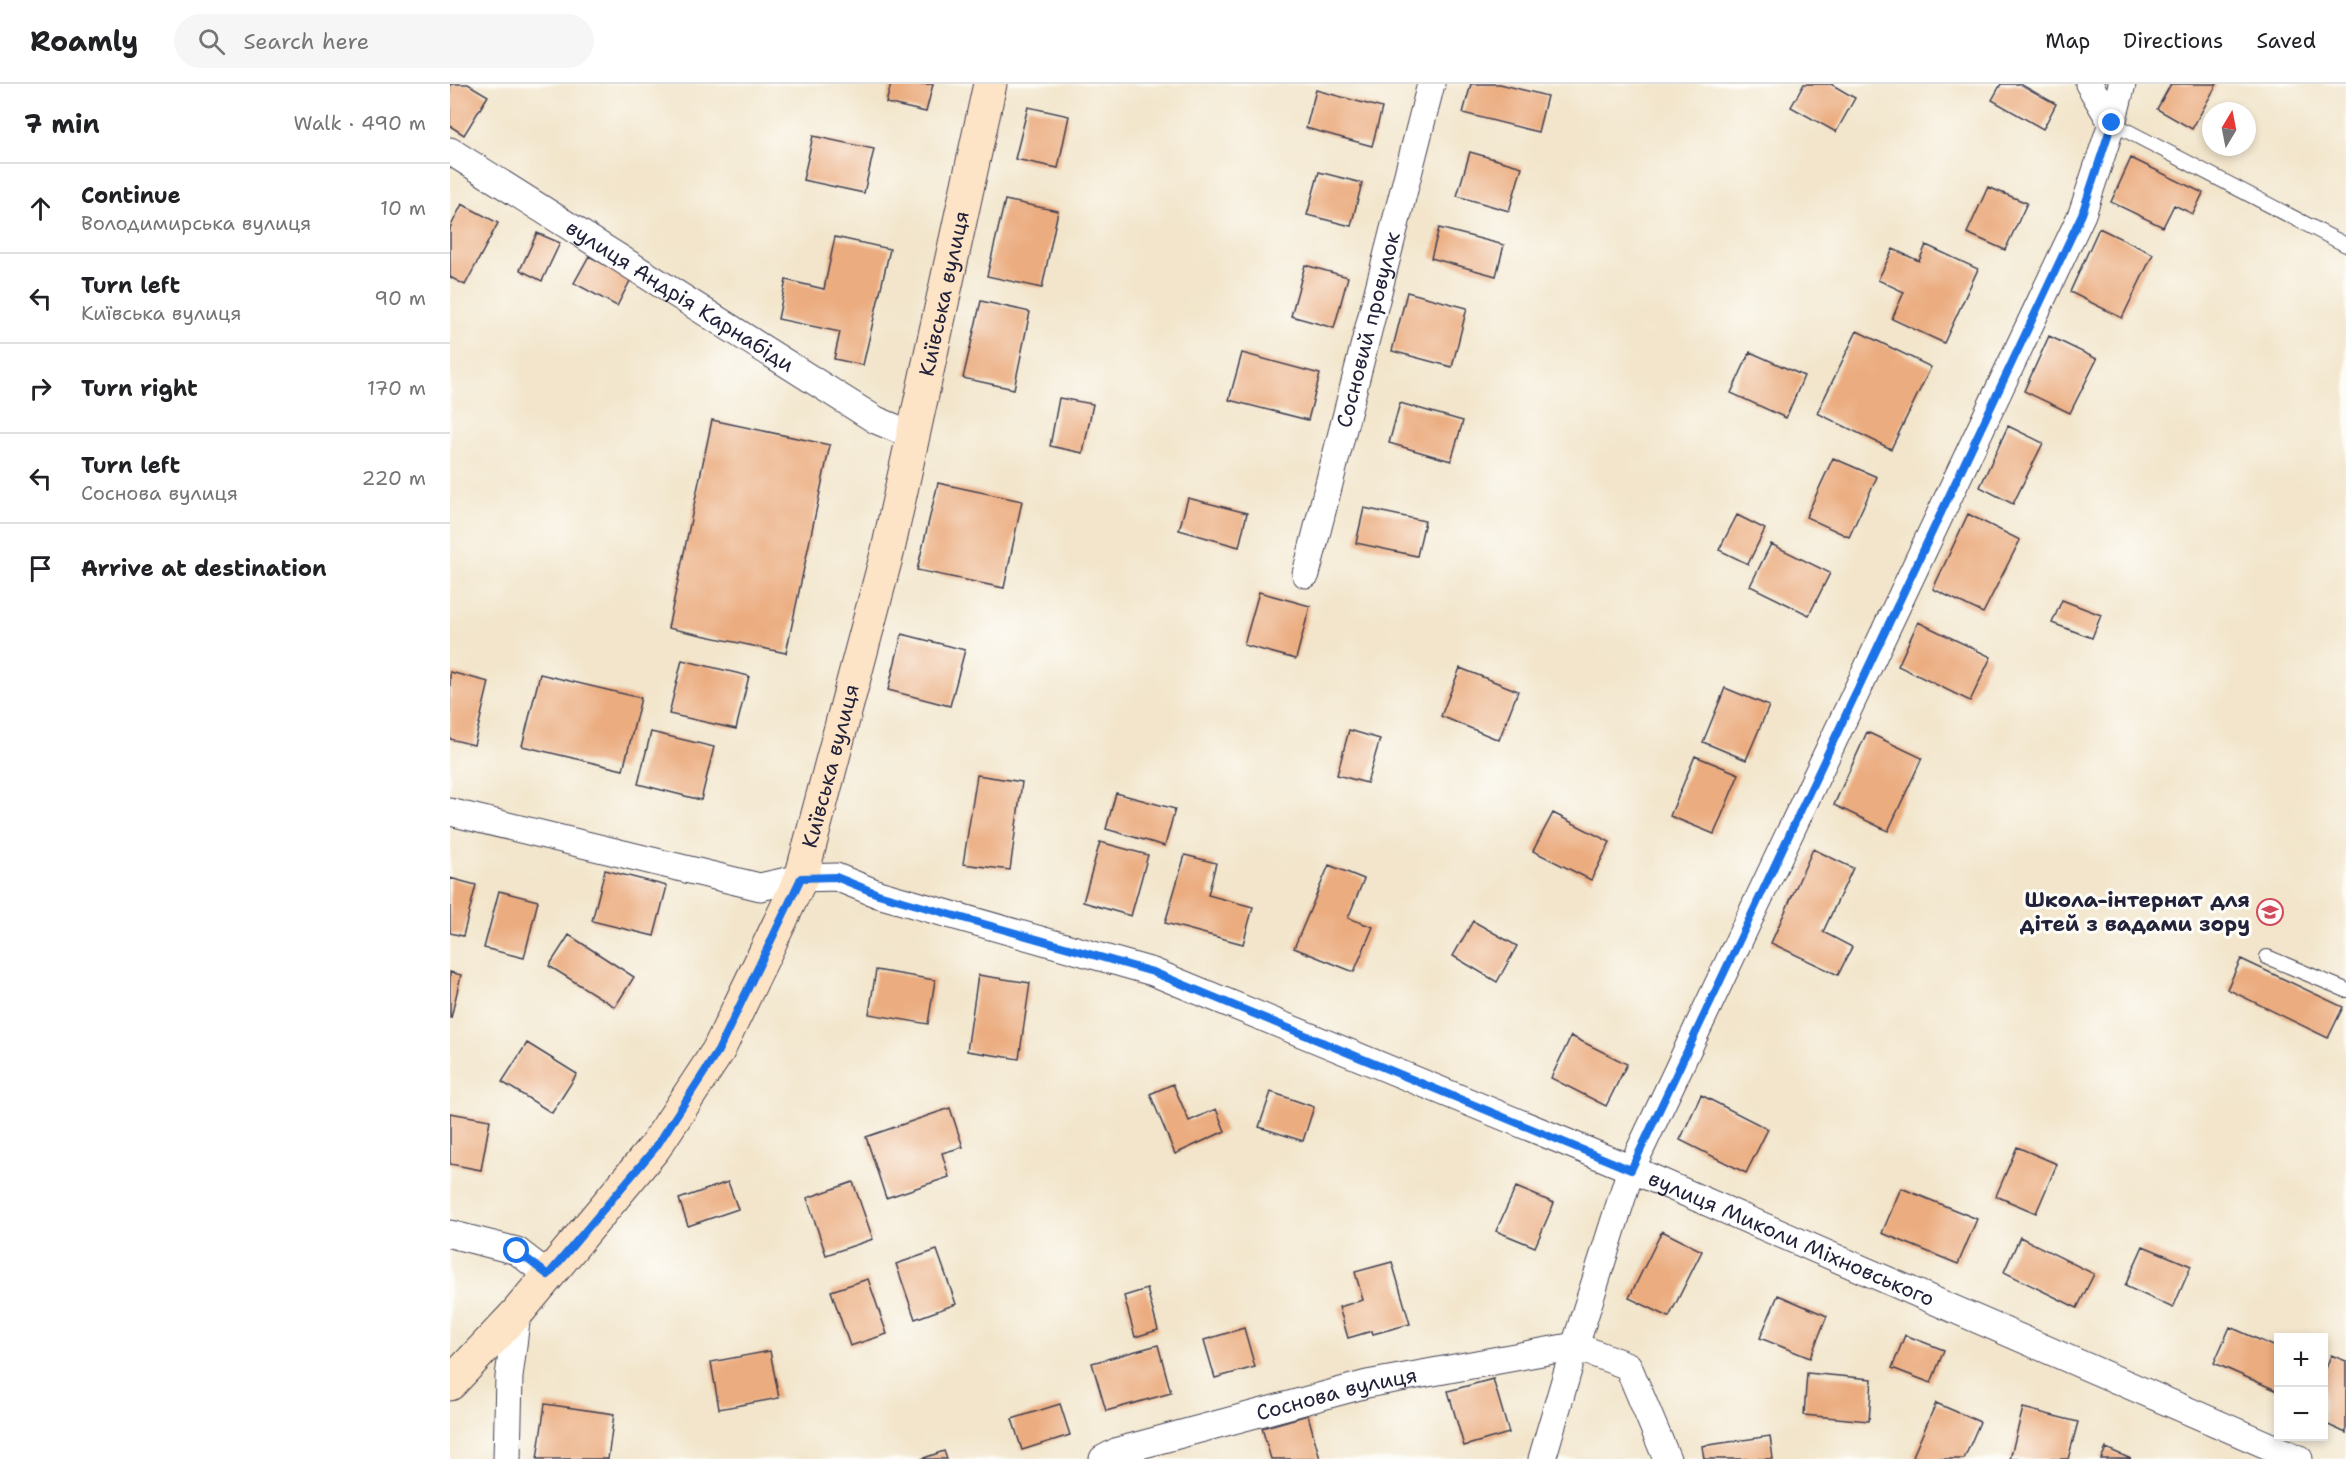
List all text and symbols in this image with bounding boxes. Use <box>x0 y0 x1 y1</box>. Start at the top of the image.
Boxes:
search box <box>174 14 594 68</box>
text: Roamly <box>30 22 138 60</box>
icon: search <box>195 25 228 58</box>
text: Search here <box>243 27 369 56</box>
text: Map <box>2045 27 2090 55</box>
text: Directions <box>2123 27 2223 55</box>
text: Saved <box>2256 27 2316 55</box>
north arrow <box>2202 102 2256 156</box>
text: 7 min <box>24 106 100 141</box>
route end <box>2098 109 2124 135</box>
text: Walk · 490 m <box>294 110 426 136</box>
text: Continue <box>81 181 181 210</box>
icon: ahead <box>24 192 57 225</box>
text: 10 m <box>380 195 426 221</box>
street label: Київська вулиця <box>912 208 976 379</box>
text: Володимирська вулиця <box>81 210 311 236</box>
street label: вулиця Андрія Карнабіди <box>560 214 800 379</box>
street label: Сосновий провулок <box>1330 229 1407 431</box>
text: Turn left <box>81 271 180 300</box>
icon: left <box>24 282 57 315</box>
text: 90 m <box>374 285 426 311</box>
text: Київська вулиця <box>81 300 241 326</box>
icon: right <box>24 372 57 405</box>
text: Turn right <box>81 374 198 403</box>
text: 170 m <box>367 375 426 401</box>
text: Turn left <box>81 451 180 480</box>
icon: left <box>24 462 57 495</box>
text: 220 m <box>362 465 426 491</box>
text: Соснова вулиця <box>81 480 238 506</box>
icon: arrive <box>24 552 57 585</box>
text: Arrive at destination <box>81 554 327 583</box>
street label: Київська вулиця <box>796 681 866 851</box>
place label: Школа-інтернат для дітей з вадами зору <box>2020 886 2250 938</box>
school or university icon: Школа-інтернат для дітей з вадами зору <box>2255 897 2285 927</box>
street label: вулиця Миколи Міхновського <box>1644 1164 1939 1313</box>
route start <box>503 1237 529 1263</box>
map controls <box>2274 1333 2328 1441</box>
button: + <box>2274 1333 2328 1387</box>
street label: Соснова вулиця <box>1253 1361 1419 1427</box>
button: − <box>2274 1387 2328 1441</box>

